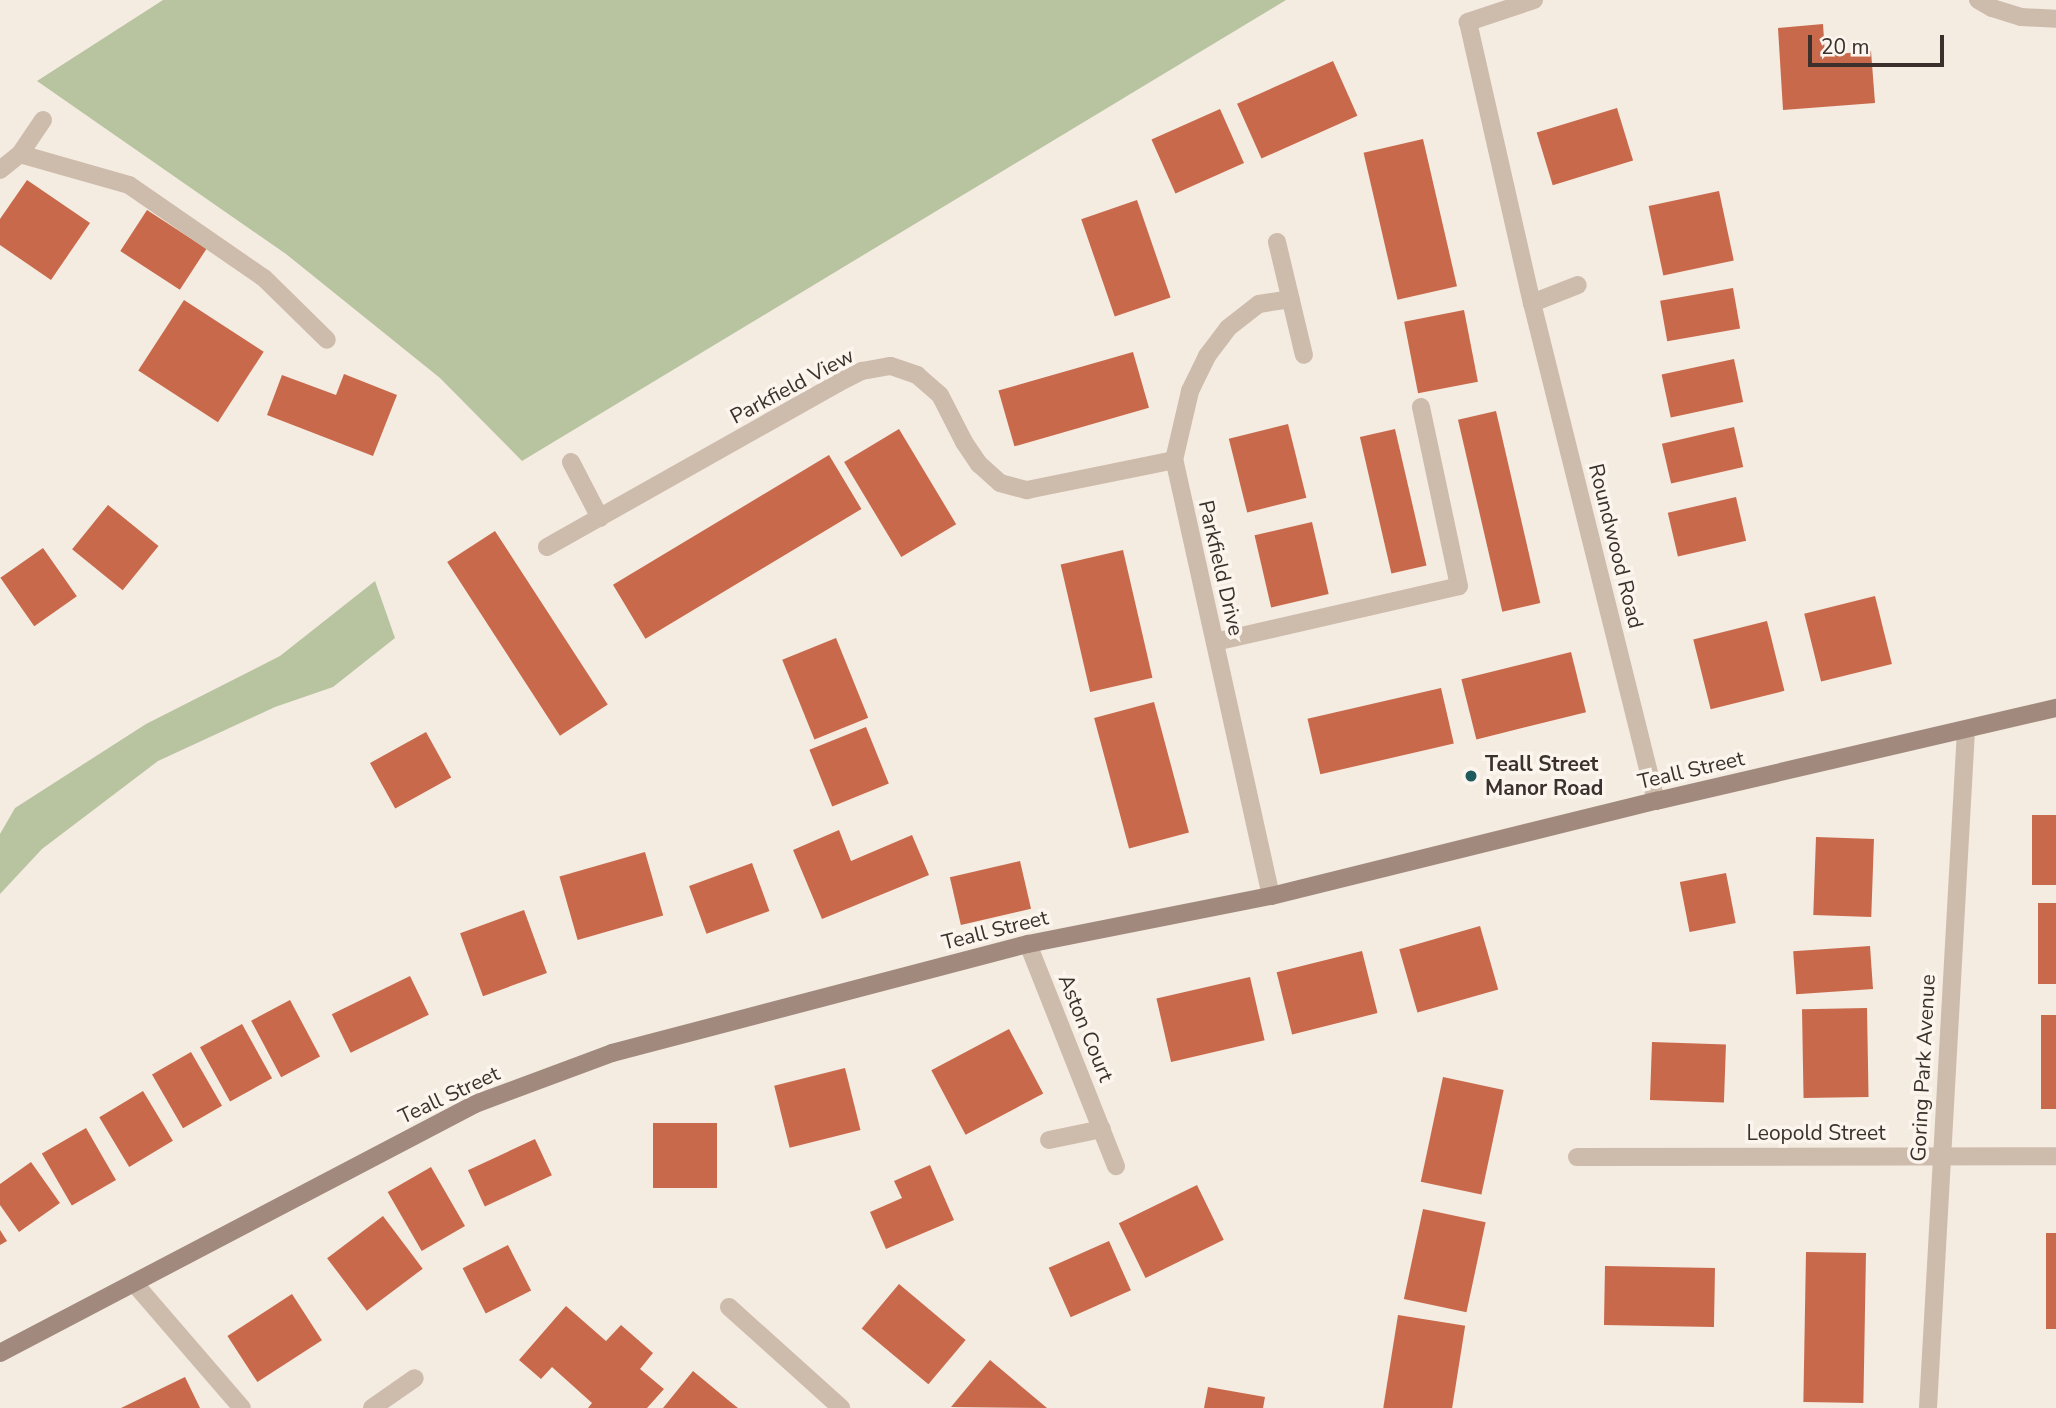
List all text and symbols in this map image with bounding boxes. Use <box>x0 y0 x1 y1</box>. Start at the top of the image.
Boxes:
scale bar <box>1811 21 1948 65</box>
text: 20 m <box>1821 33 1870 61</box>
street label: Parkfield View <box>726 343 858 429</box>
street label: Roundwood Road <box>1583 461 1649 631</box>
street label: Parkfield Drive <box>1193 498 1249 638</box>
street label: Teall Street <box>1635 746 1747 794</box>
place label: Teall Street Manor Road <box>1485 751 1603 801</box>
marker: Teall Street Manor Road <box>1463 768 1479 784</box>
street label: Teall Street <box>939 905 1051 955</box>
street label: Aston Court <box>1053 971 1119 1085</box>
street label: Goring Park Avenue <box>1906 974 1940 1162</box>
street label: Teall Street <box>395 1061 503 1129</box>
street label: Leopold Street <box>1746 1120 1886 1146</box>

